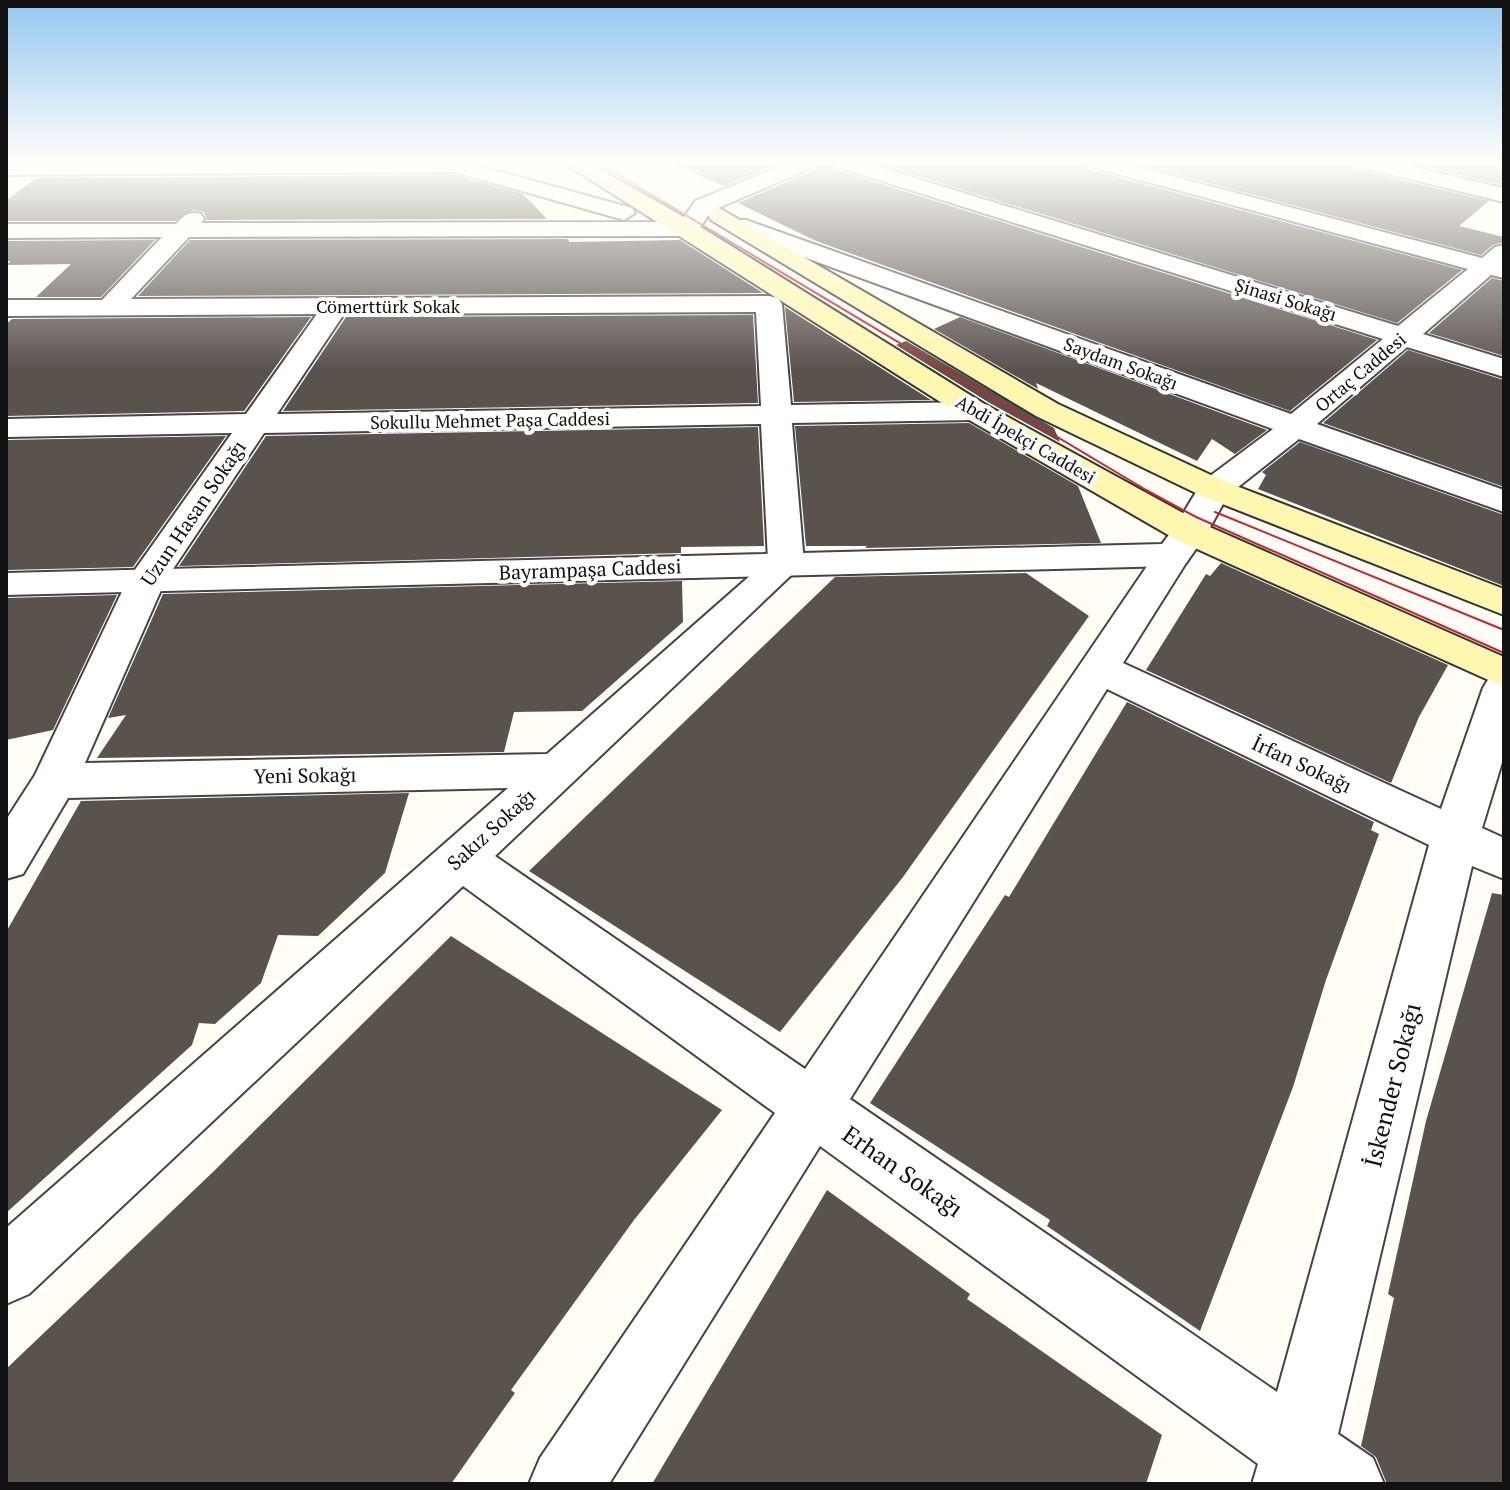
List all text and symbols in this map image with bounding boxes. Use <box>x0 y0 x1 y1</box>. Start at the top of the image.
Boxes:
street label: Şinasi Sokağı <box>1232 272 1340 326</box>
street label: Cömerttürk Sokak <box>316 294 461 318</box>
street label: Ortaç Caddesi <box>1310 327 1410 417</box>
street label: Saydam Sokağı <box>1061 331 1181 395</box>
street label: Abdi İpekçi Caddesi <box>952 389 1100 489</box>
street label: Sokullu Mehmet Paşa Caddesi <box>370 406 610 434</box>
street label: Uzun Hasan Sokağı <box>134 435 252 591</box>
street label: Bayrampaşa Caddesi <box>498 552 682 586</box>
street label: İrfan Sokağı <box>1248 729 1356 799</box>
street label: Yeni Sokağı <box>253 761 357 789</box>
street label: Sakız Sokağı <box>441 782 541 876</box>
street label: İskender Sokağı <box>1356 1000 1428 1170</box>
street label: Erhan Sokağı <box>836 1118 970 1224</box>

